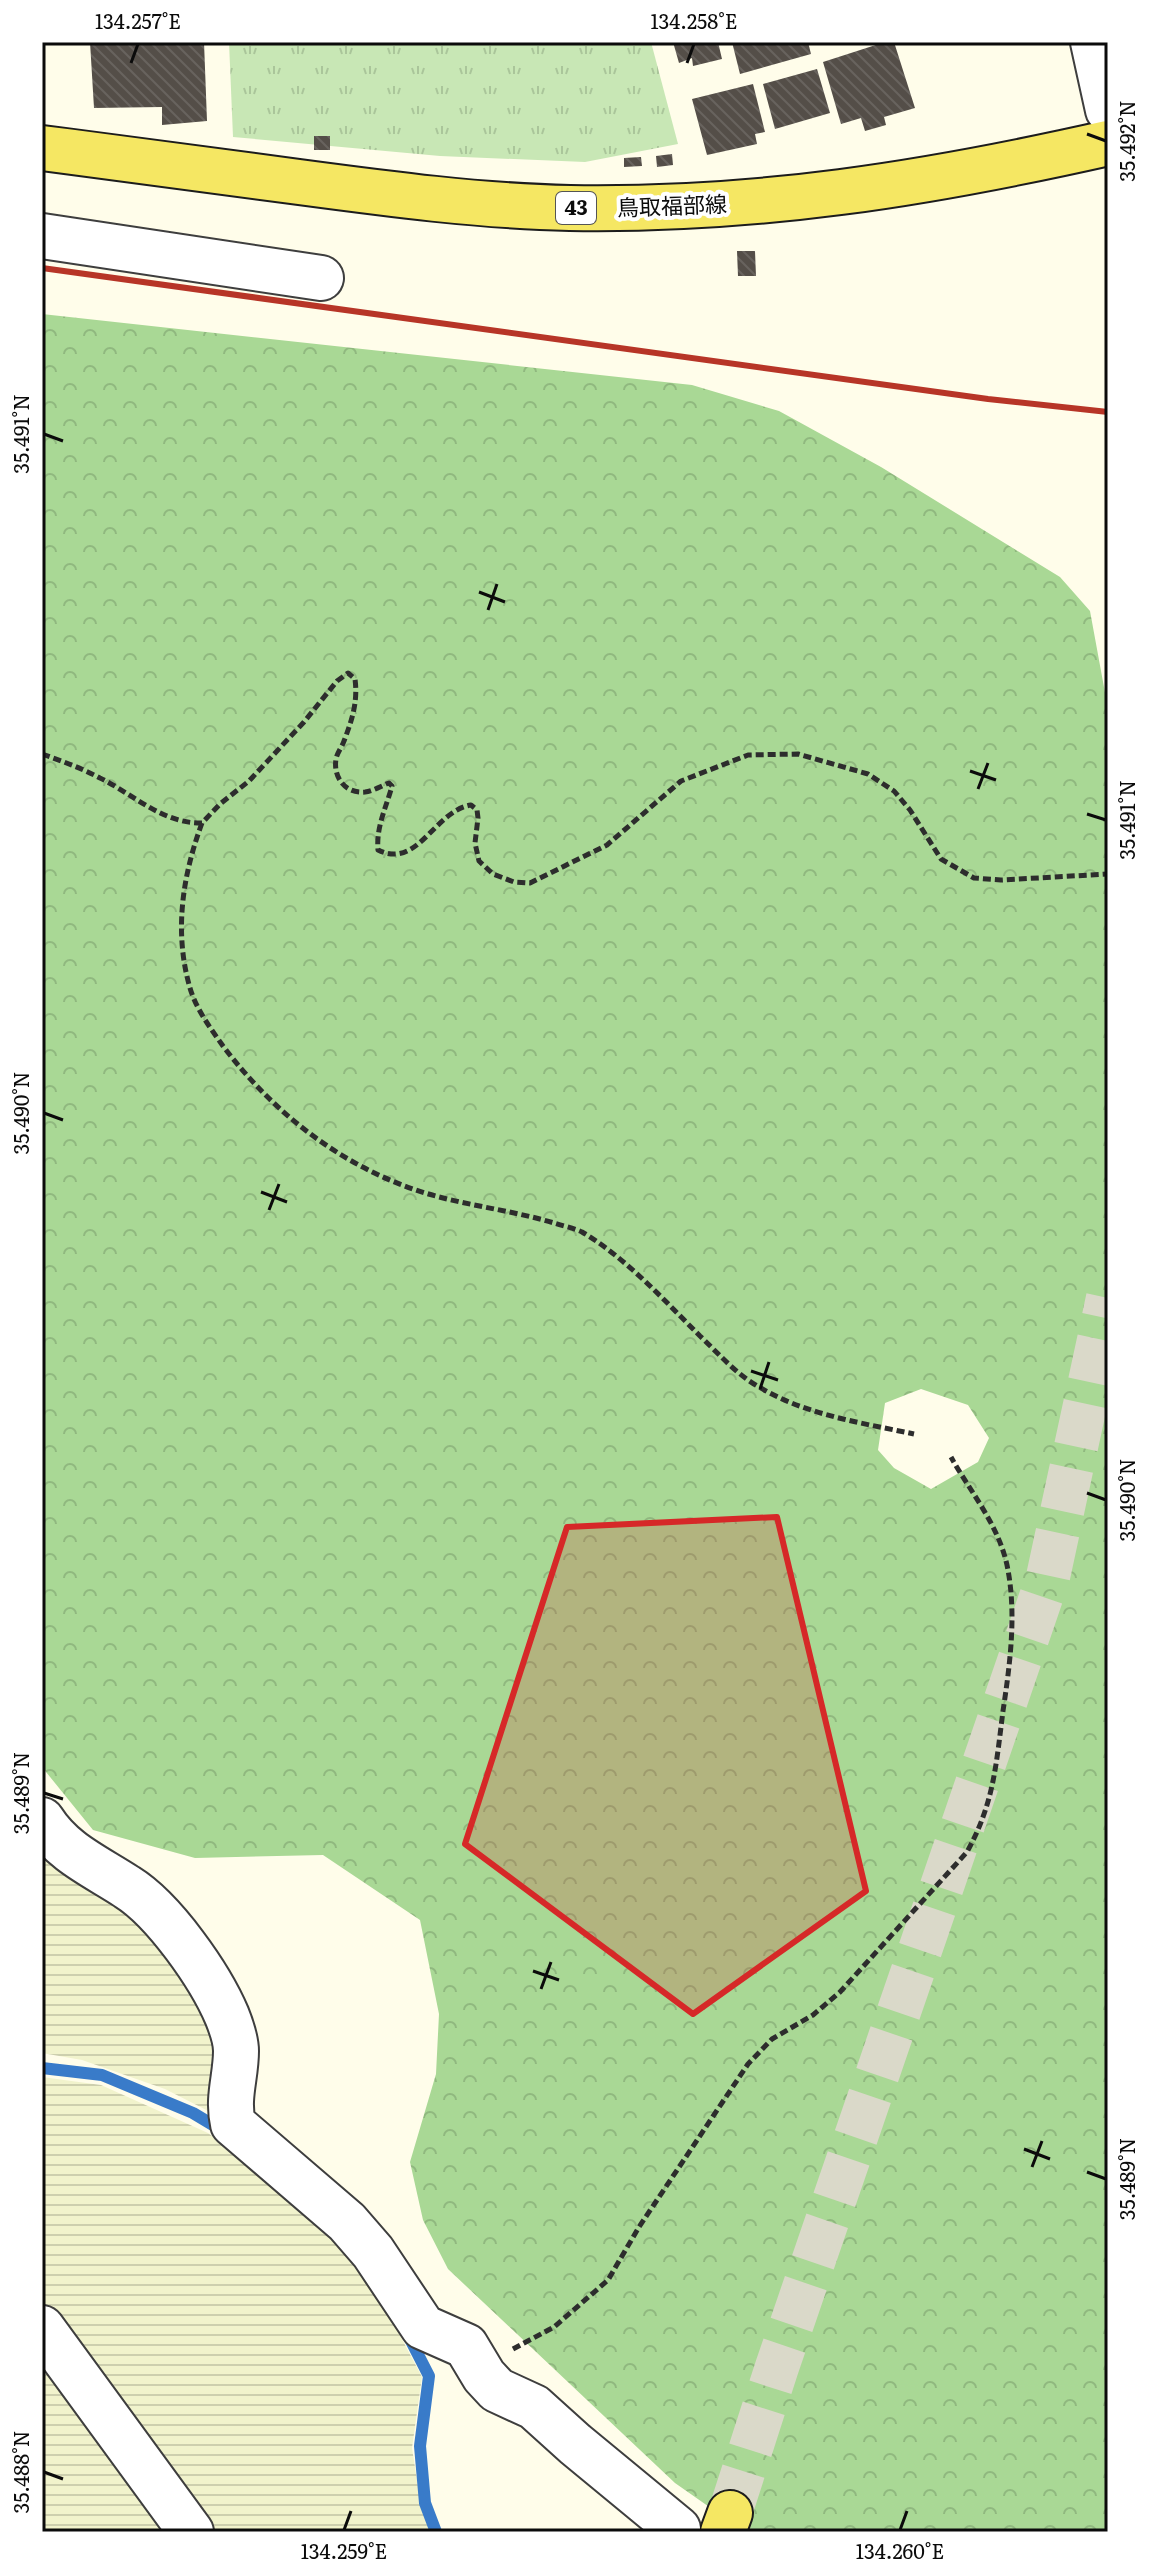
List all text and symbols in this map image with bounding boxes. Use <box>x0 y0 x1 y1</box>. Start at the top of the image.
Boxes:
text: 134.257°E <box>95 5 181 35</box>
text: 134.258°E <box>650 5 738 35</box>
text: 35.492°N <box>1111 100 1141 182</box>
street label: 鳥取福部線 <box>616 186 727 223</box>
road number: 43 <box>556 192 596 224</box>
text: 35.491°N <box>5 394 35 474</box>
text: 35.491°N <box>1111 780 1141 860</box>
text: 35.490°N <box>5 1071 35 1155</box>
text: 35.490°N <box>1111 1458 1141 1542</box>
text: 35.489°N <box>5 1752 35 1834</box>
text: 35.489°N <box>1111 2138 1141 2220</box>
text: 35.488°N <box>5 2430 35 2514</box>
text: 134.259°E <box>301 2535 387 2565</box>
text: 134.260°E <box>856 2535 944 2565</box>

